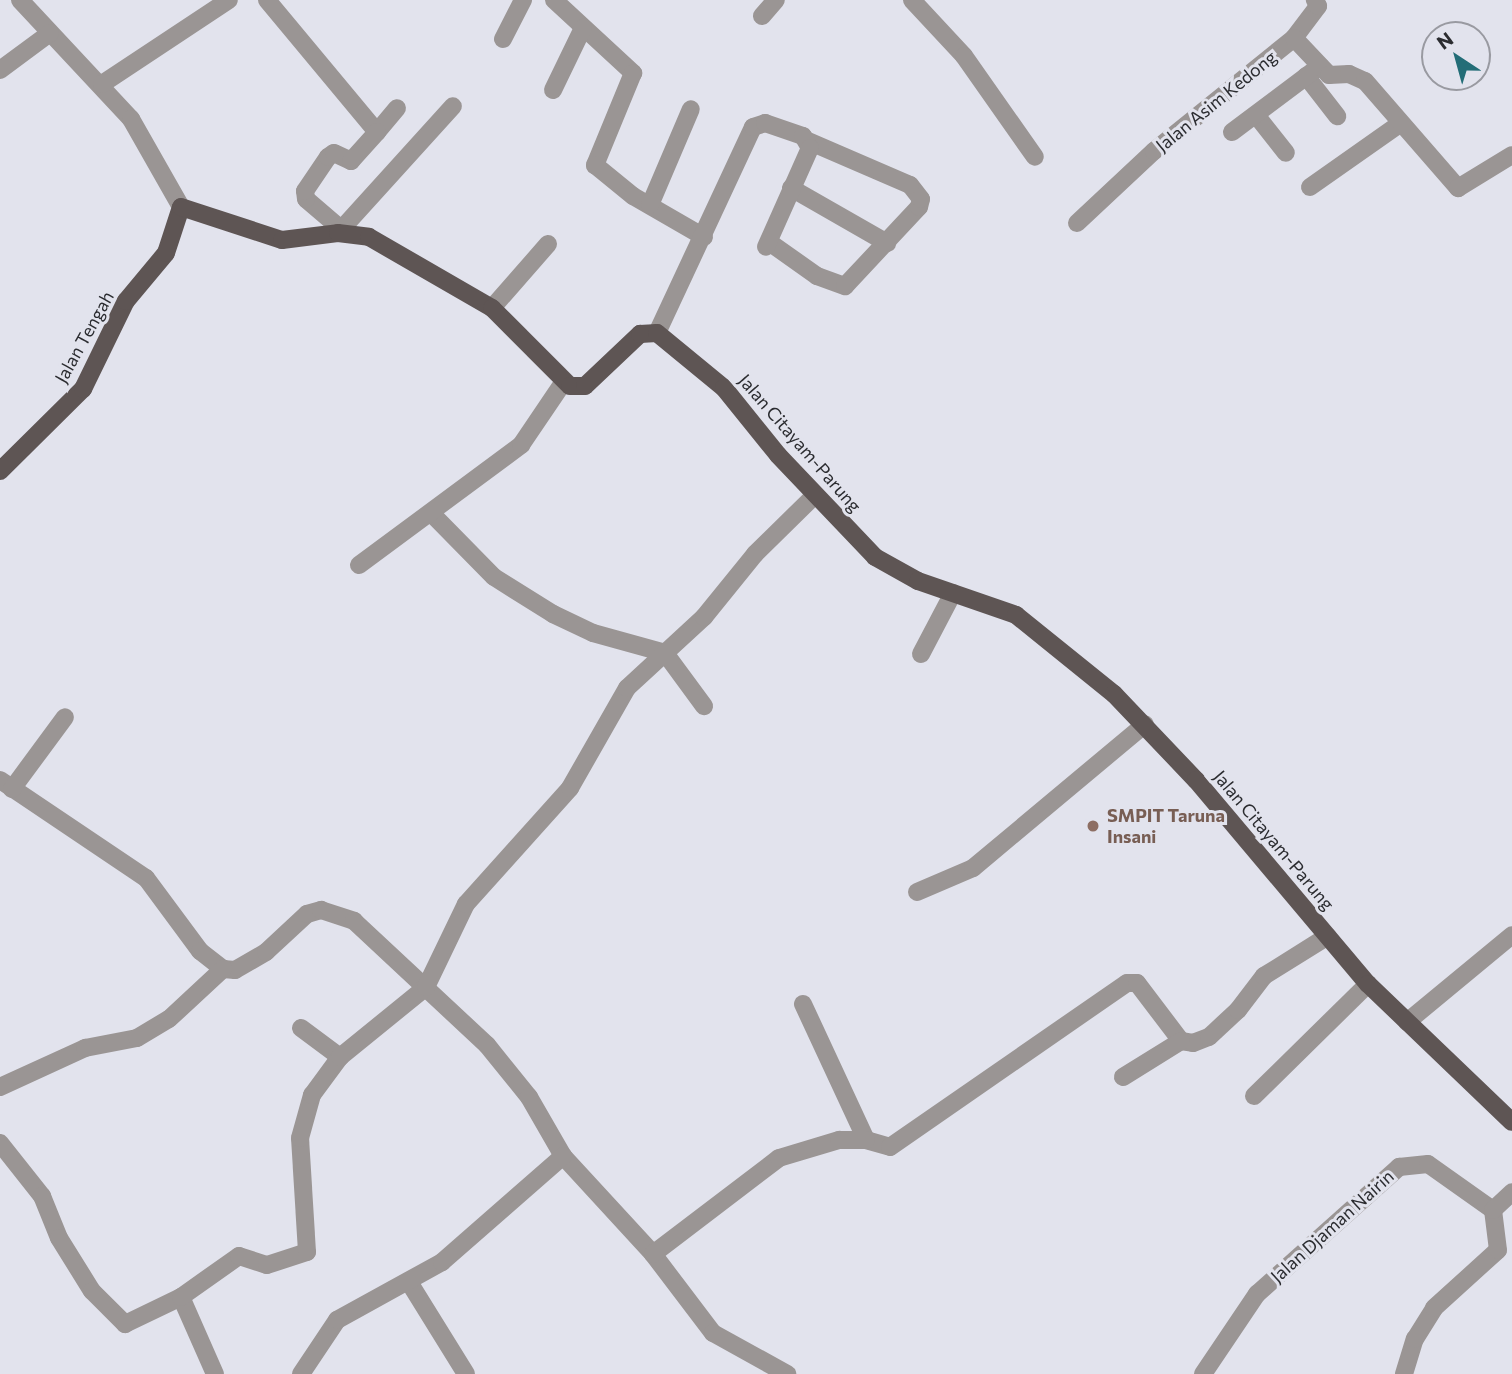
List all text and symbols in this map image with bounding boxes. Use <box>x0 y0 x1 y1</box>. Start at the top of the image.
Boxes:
north arrow <box>1421 21 1491 91</box>
text: N <box>1432 27 1457 54</box>
street label: Jalan Asim Kedong <box>1151 46 1281 156</box>
street label: Jalan Tengah <box>50 287 118 387</box>
street label: Jalan Citayam-Parung <box>734 370 866 516</box>
street label: Jalan Citayam-Parung <box>1209 766 1339 914</box>
place label: SMPIT Taruna Insani <box>1107 805 1225 848</box>
marker: SMPIT Taruna Insani <box>1085 818 1101 834</box>
street label: Jalan Djaman Nairin <box>1266 1165 1398 1287</box>

